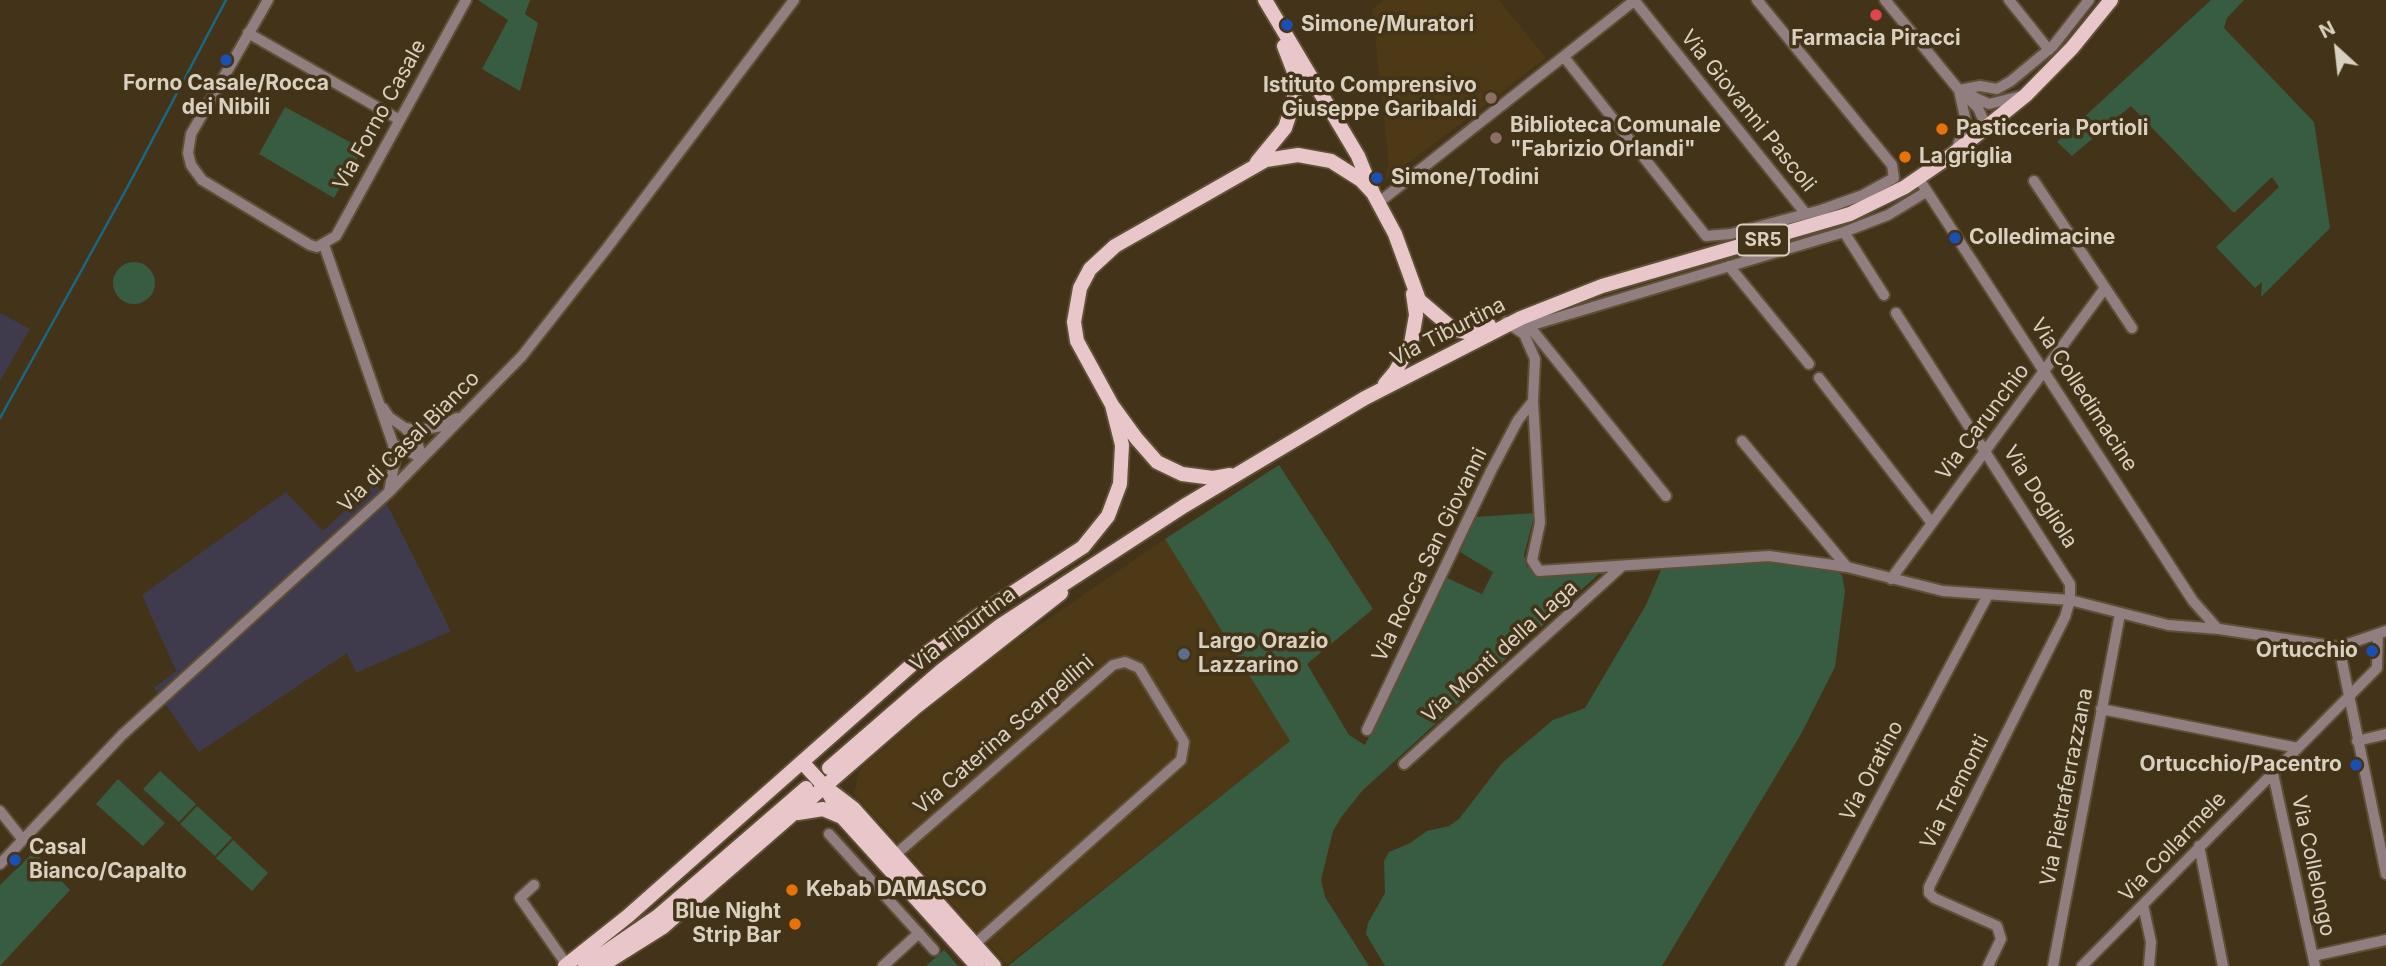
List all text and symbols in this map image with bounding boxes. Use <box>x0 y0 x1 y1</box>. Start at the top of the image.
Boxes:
marker: Farmacia Piracci <box>1868 7 1884 23</box>
place label: Simone/Muratori <box>1301 12 1474 38</box>
north arrow <box>2302 14 2372 84</box>
text: N <box>2316 16 2339 43</box>
marker: Simone/Muratori <box>1279 17 1295 33</box>
street label: Via Giovanni Pascoli <box>1675 25 1821 197</box>
place label: Farmacia Piracci <box>1791 26 1961 52</box>
street label: Via Forno Casale <box>328 35 432 195</box>
marker: Forno Casale/Rocca dei Nibili <box>218 52 234 68</box>
place label: Forno Casale/Rocca dei Nibili <box>123 71 329 121</box>
place label: Istituto Comprensivo Giuseppe Garibaldi <box>1263 73 1477 123</box>
marker: Istituto Comprensivo Giuseppe Garibaldi <box>1483 90 1499 106</box>
place label: Biblioteca Comunale "Fabrizio Orlandi" <box>1510 113 1721 163</box>
place label: Pasticceria Portioli <box>1956 116 2148 142</box>
marker: Pasticceria Portioli <box>1934 121 1950 137</box>
marker: Biblioteca Comunale "Fabrizio Orlandi" <box>1488 130 1504 146</box>
place label: La griglia <box>1919 144 2013 170</box>
marker: La griglia <box>1897 149 1913 165</box>
place label: Simone/Todini <box>1391 165 1539 191</box>
marker: Simone/Todini <box>1369 170 1385 186</box>
road number: SR5 <box>1737 224 1789 256</box>
place label: Colledimacine <box>1969 225 2115 251</box>
marker: Colledimacine <box>1947 230 1963 246</box>
street label: Via Tiburtina <box>1386 292 1510 372</box>
street label: Via Colledimacine <box>2025 314 2143 476</box>
street label: Via Carunchio <box>1931 359 2035 485</box>
street label: Via di Casal Bianco <box>333 366 485 518</box>
street label: Via Dogliola <box>1997 441 2083 553</box>
street label: Via Rocca San Giovanni <box>1367 444 1493 666</box>
street label: Via Monti della Laga <box>1417 576 1583 728</box>
street label: Via Tiburtina <box>905 582 1021 678</box>
place label: Largo Orazio Lazzarino <box>1198 629 1328 679</box>
place label: Ortucchio <box>2256 638 2358 664</box>
marker: Ortucchio <box>2364 643 2380 659</box>
marker: Largo Orazio Lazzarino <box>1176 646 1192 662</box>
street label: Via Caterina Scarpellini <box>909 650 1099 820</box>
street label: Via Pietraferrazzana <box>2035 686 2099 888</box>
street label: Via Oratino <box>1835 717 1909 825</box>
street label: Via Tremonti <box>1915 731 1995 853</box>
place label: Ortucchio/Pacentro <box>2140 752 2342 778</box>
marker: Ortucchio/Pacentro <box>2348 757 2364 773</box>
street label: Via Collarmele <box>2114 787 2232 907</box>
street label: Via Collelongo <box>2286 793 2340 939</box>
place label: Casal Bianco/Capalto <box>29 835 187 885</box>
marker: Casal Bianco/Capalto <box>7 852 23 868</box>
place label: Kebab DAMASCO <box>806 877 987 903</box>
marker: Kebab DAMASCO <box>784 882 800 898</box>
place label: Blue Night Strip Bar <box>675 899 781 949</box>
marker: Blue Night Strip Bar <box>787 916 803 932</box>

